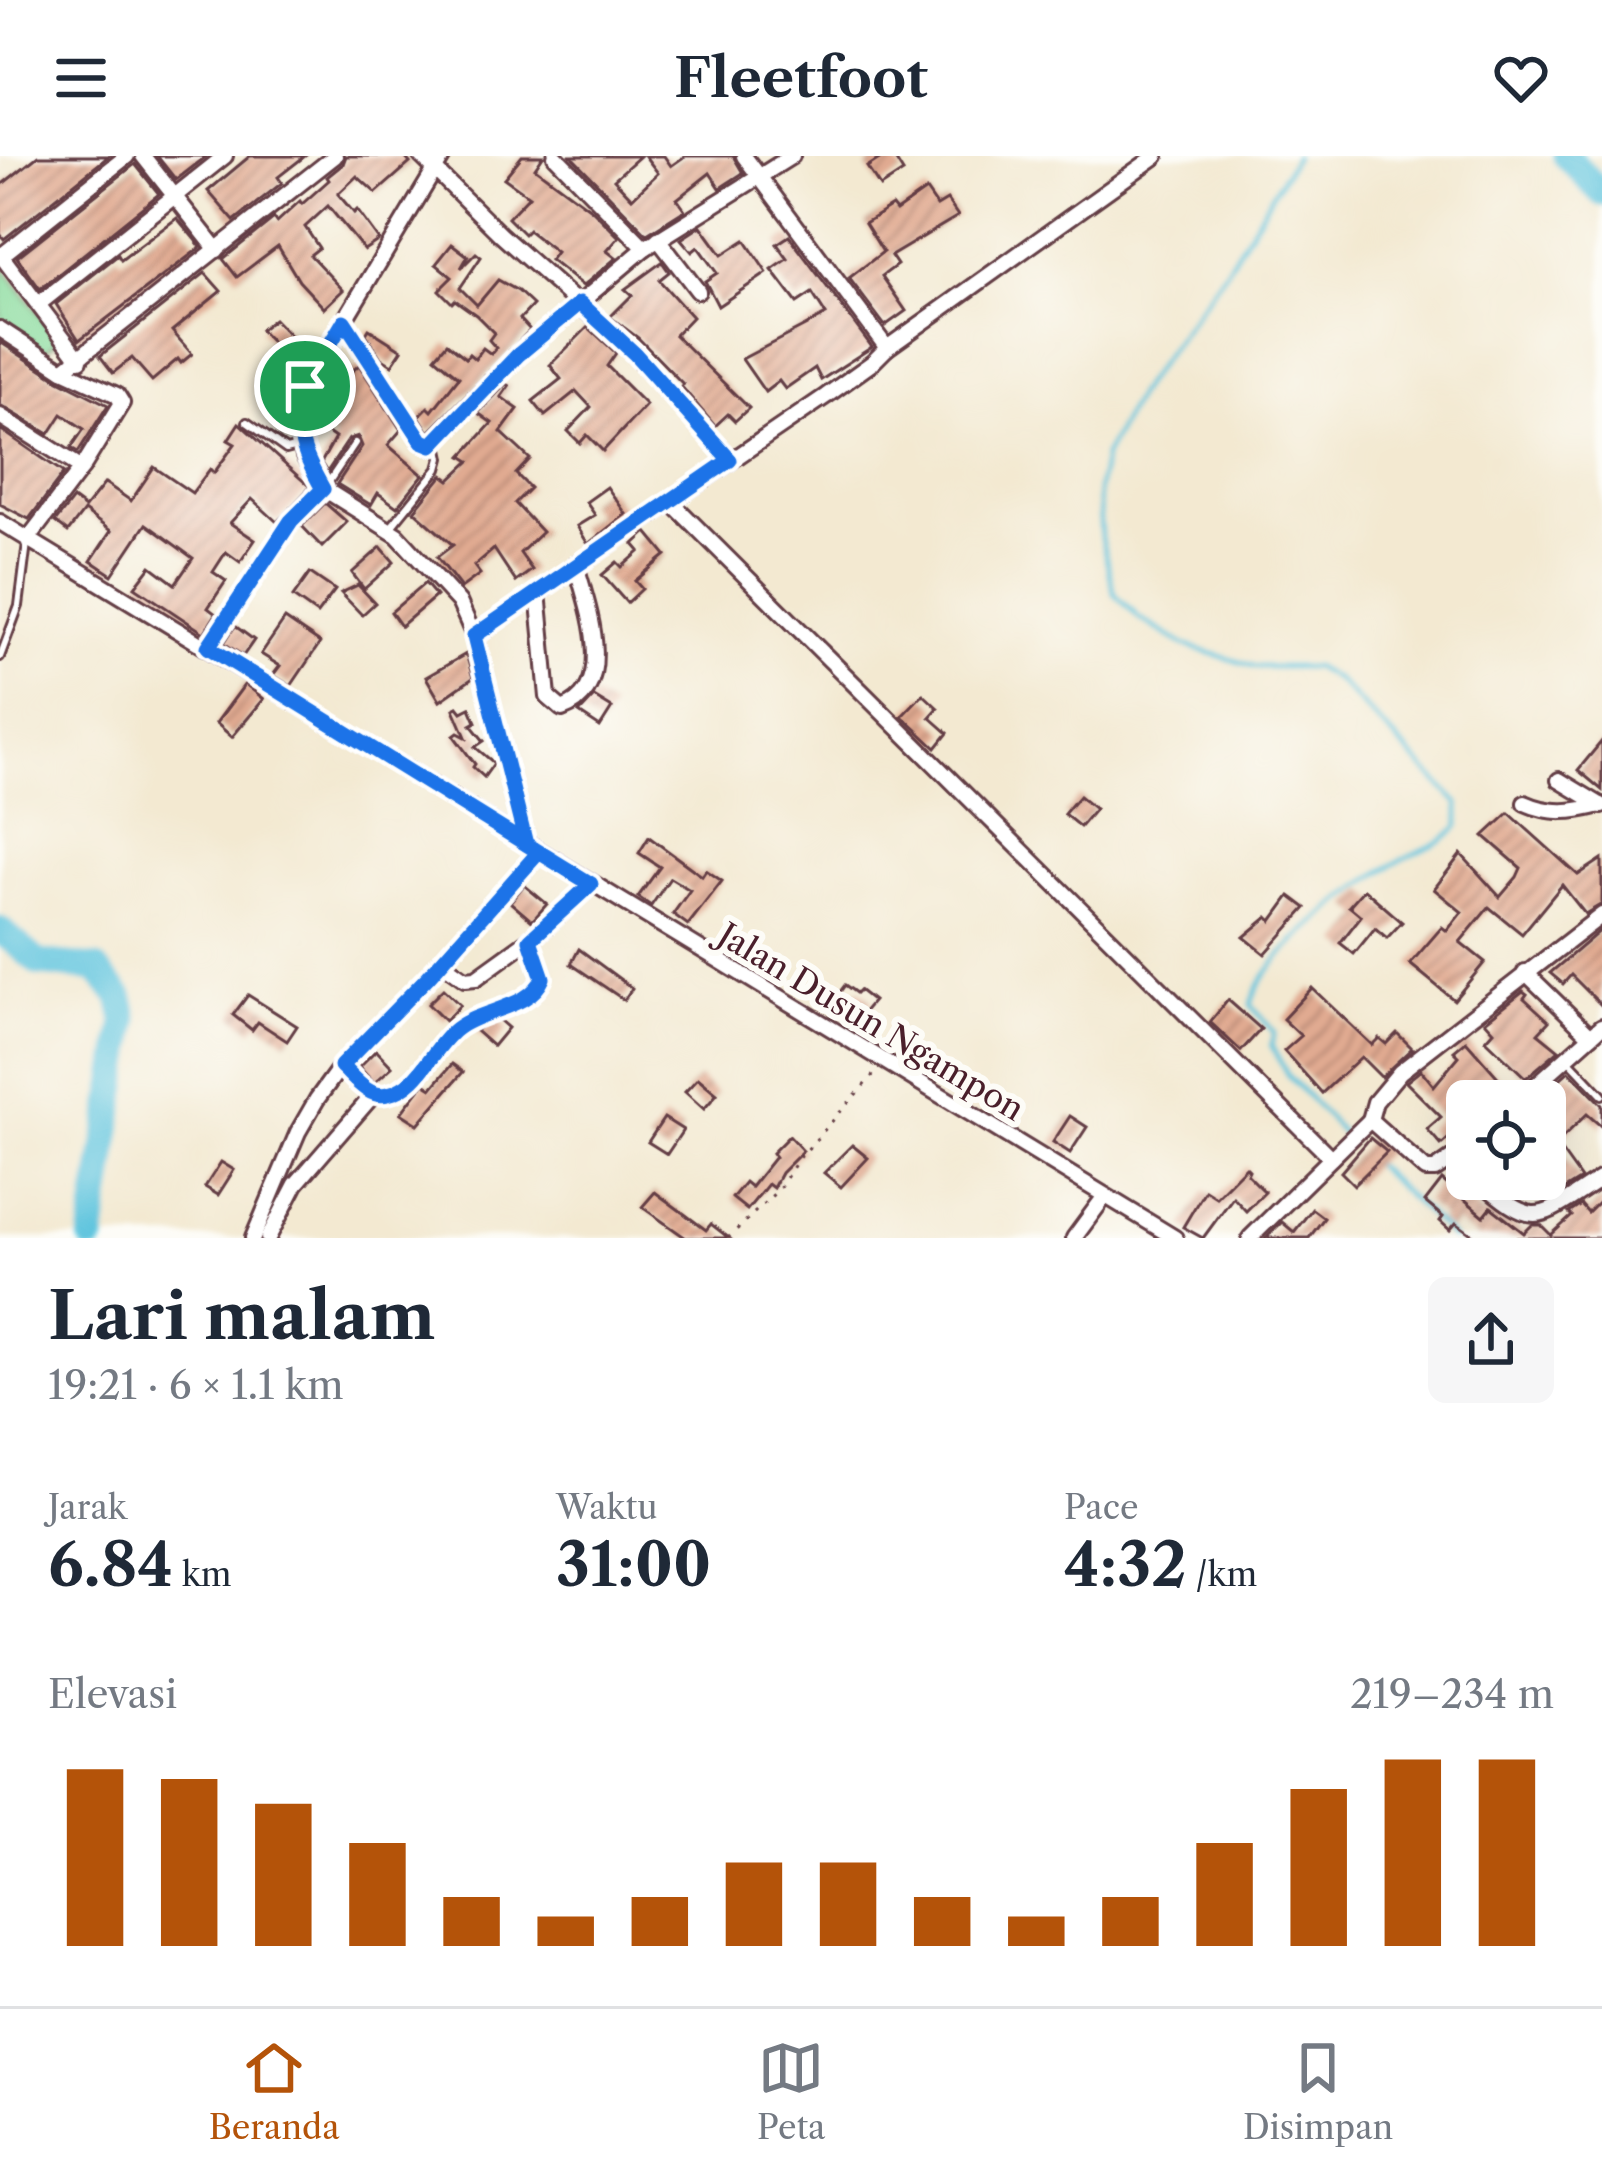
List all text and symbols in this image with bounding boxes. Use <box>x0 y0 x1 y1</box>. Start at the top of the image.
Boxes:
icon: menu <box>48 45 114 111</box>
text: Fleetfoot <box>674 45 928 111</box>
icon: heart <box>1488 45 1554 111</box>
pin <box>254 335 356 437</box>
icon: arrive <box>272 353 338 419</box>
street label: Jalan Dusun Ngampon <box>706 912 1031 1130</box>
map controls <box>1446 1080 1566 1200</box>
button: locate <box>1446 1080 1566 1200</box>
text: Lari malam <box>48 1275 436 1356</box>
button: share <box>1428 1277 1554 1403</box>
text: 19:21 · 6 × 1.1 km <box>48 1361 344 1409</box>
text: Jarak <box>48 1487 127 1528</box>
text: Waktu <box>556 1487 657 1528</box>
text: Pace <box>1064 1487 1139 1528</box>
text: 6.84 <box>48 1528 173 1602</box>
text: 31:00 <box>556 1528 711 1602</box>
text: 4:32 <box>1064 1528 1187 1602</box>
text: km <box>173 1554 232 1595</box>
text: /km <box>1187 1554 1257 1595</box>
text: Elevasi <box>48 1670 177 1718</box>
text: 219–234 m <box>1350 1670 1554 1718</box>
tab: Beranda <box>209 2035 340 2148</box>
tab: Peta <box>757 2035 825 2148</box>
tab: Disimpan <box>1243 2035 1393 2148</box>

